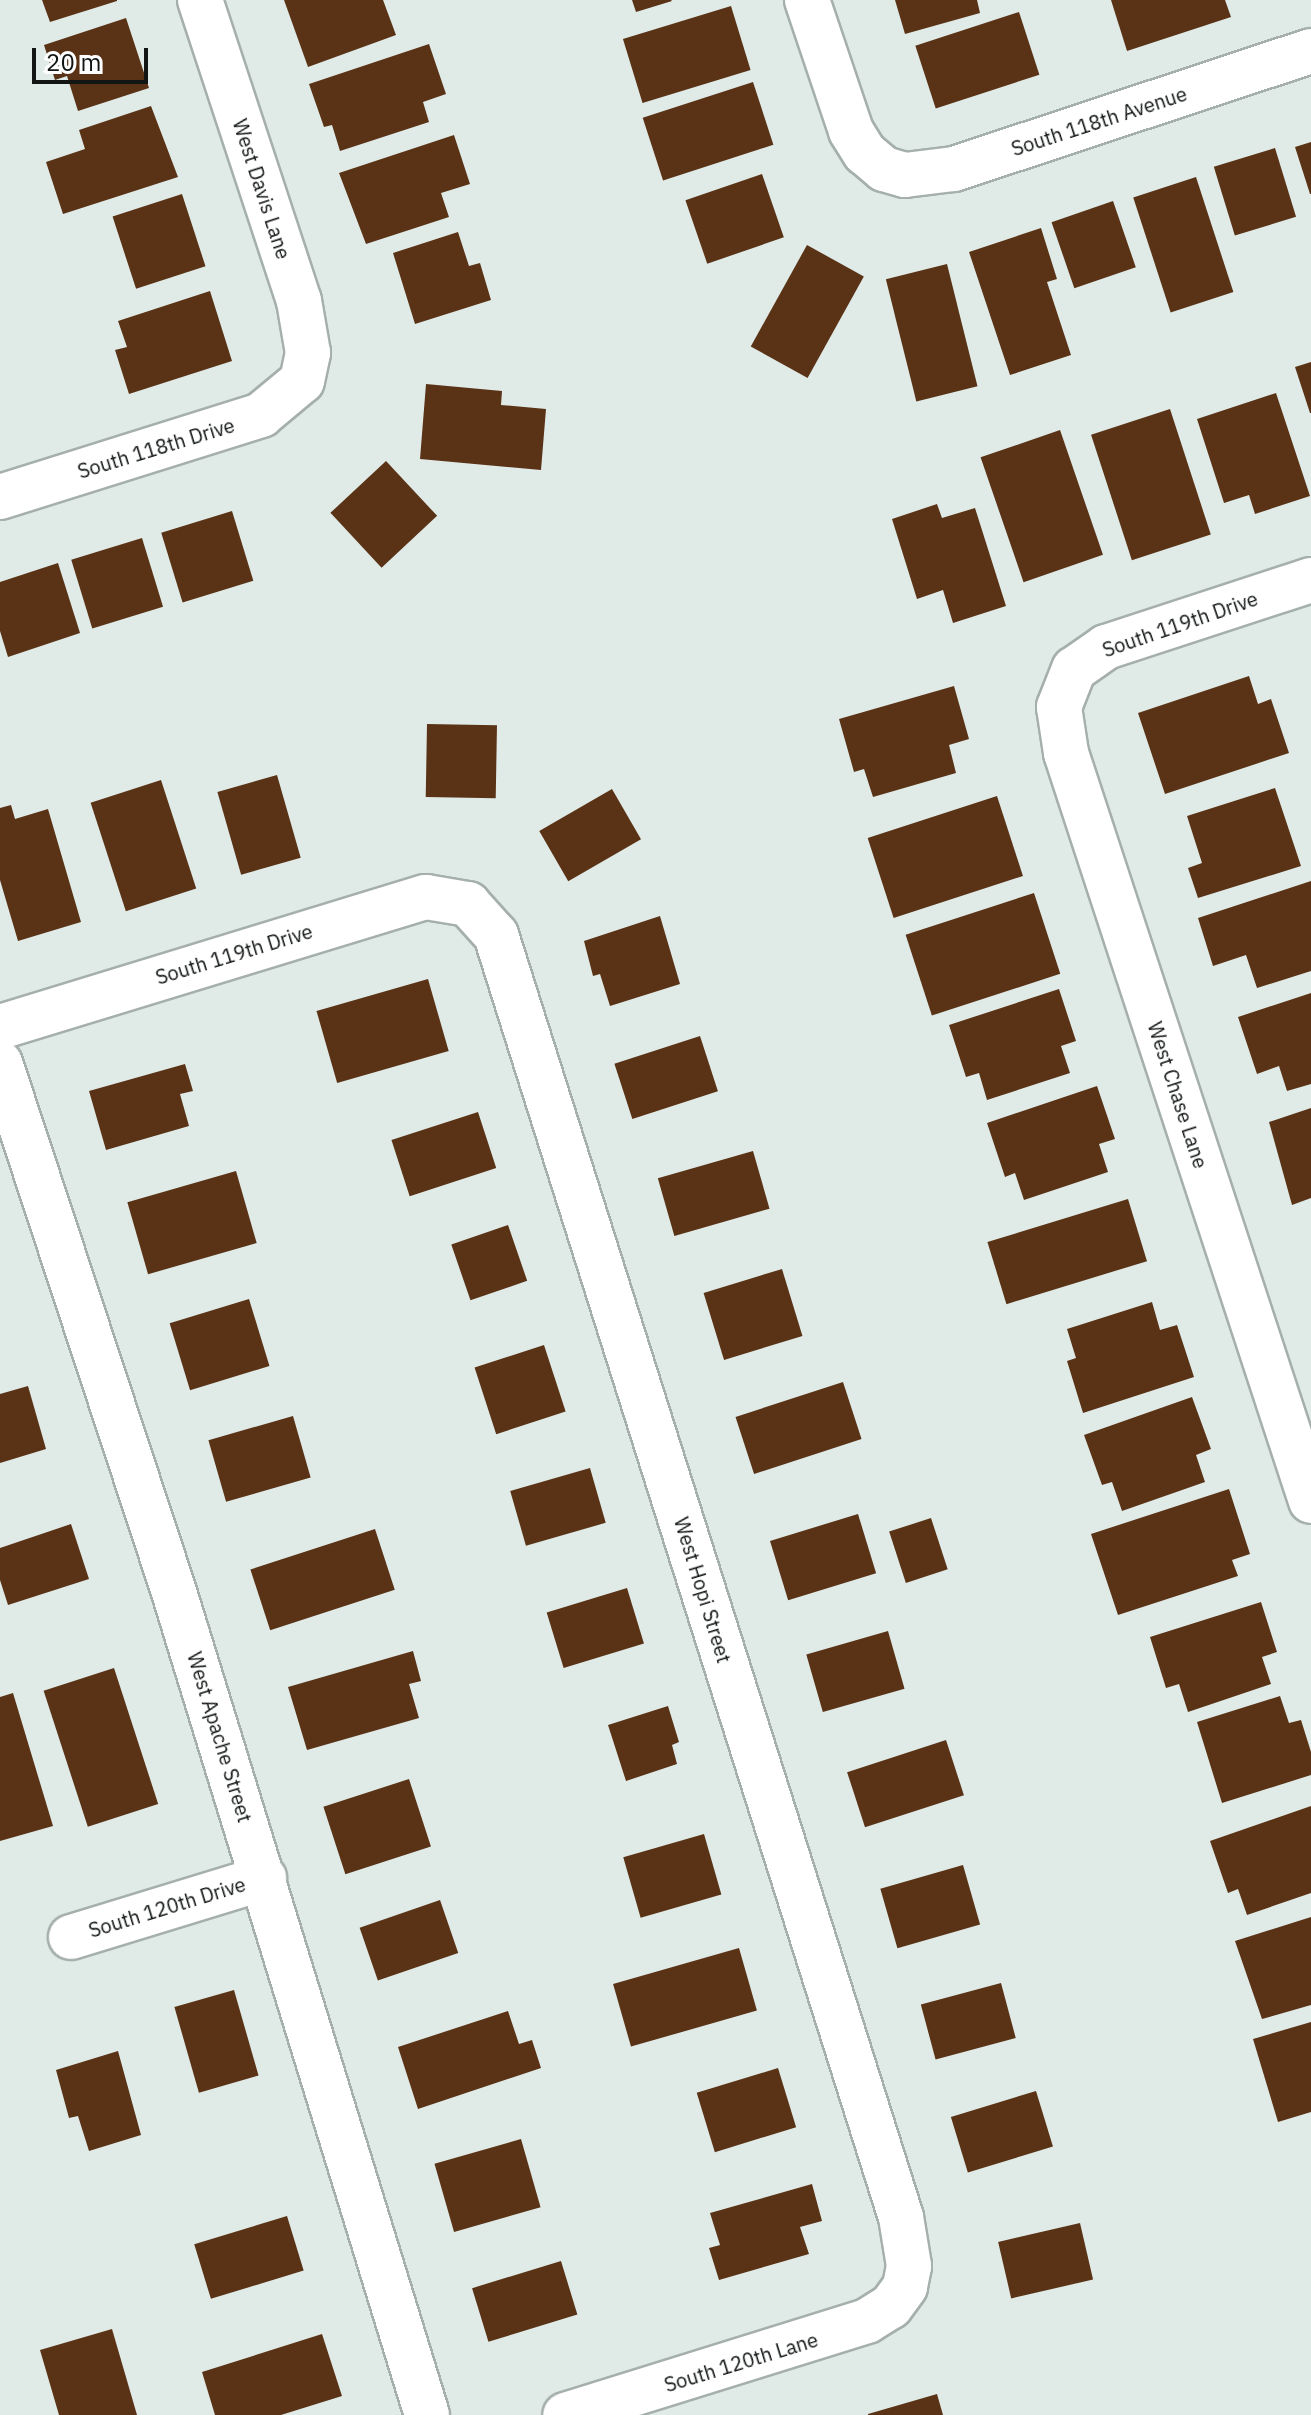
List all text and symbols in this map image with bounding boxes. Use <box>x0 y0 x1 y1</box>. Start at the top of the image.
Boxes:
scale bar <box>36 32 152 82</box>
text: 20 m <box>46 46 101 78</box>
street label: South 118th Avenue <box>1008 81 1190 161</box>
street label: West Davis Lane <box>228 116 296 262</box>
street label: South 118th Drive <box>75 413 237 483</box>
street label: South 119th Drive <box>1099 586 1261 662</box>
street label: South 119th Drive <box>153 919 315 989</box>
street label: West Chase Lane <box>1143 1019 1213 1171</box>
street label: West Hopi Street <box>669 1514 737 1666</box>
street label: West Apache Street <box>183 1649 257 1825</box>
street label: South 120th Drive <box>86 1872 248 1942</box>
street label: South 120th Lane <box>661 2327 821 2397</box>

